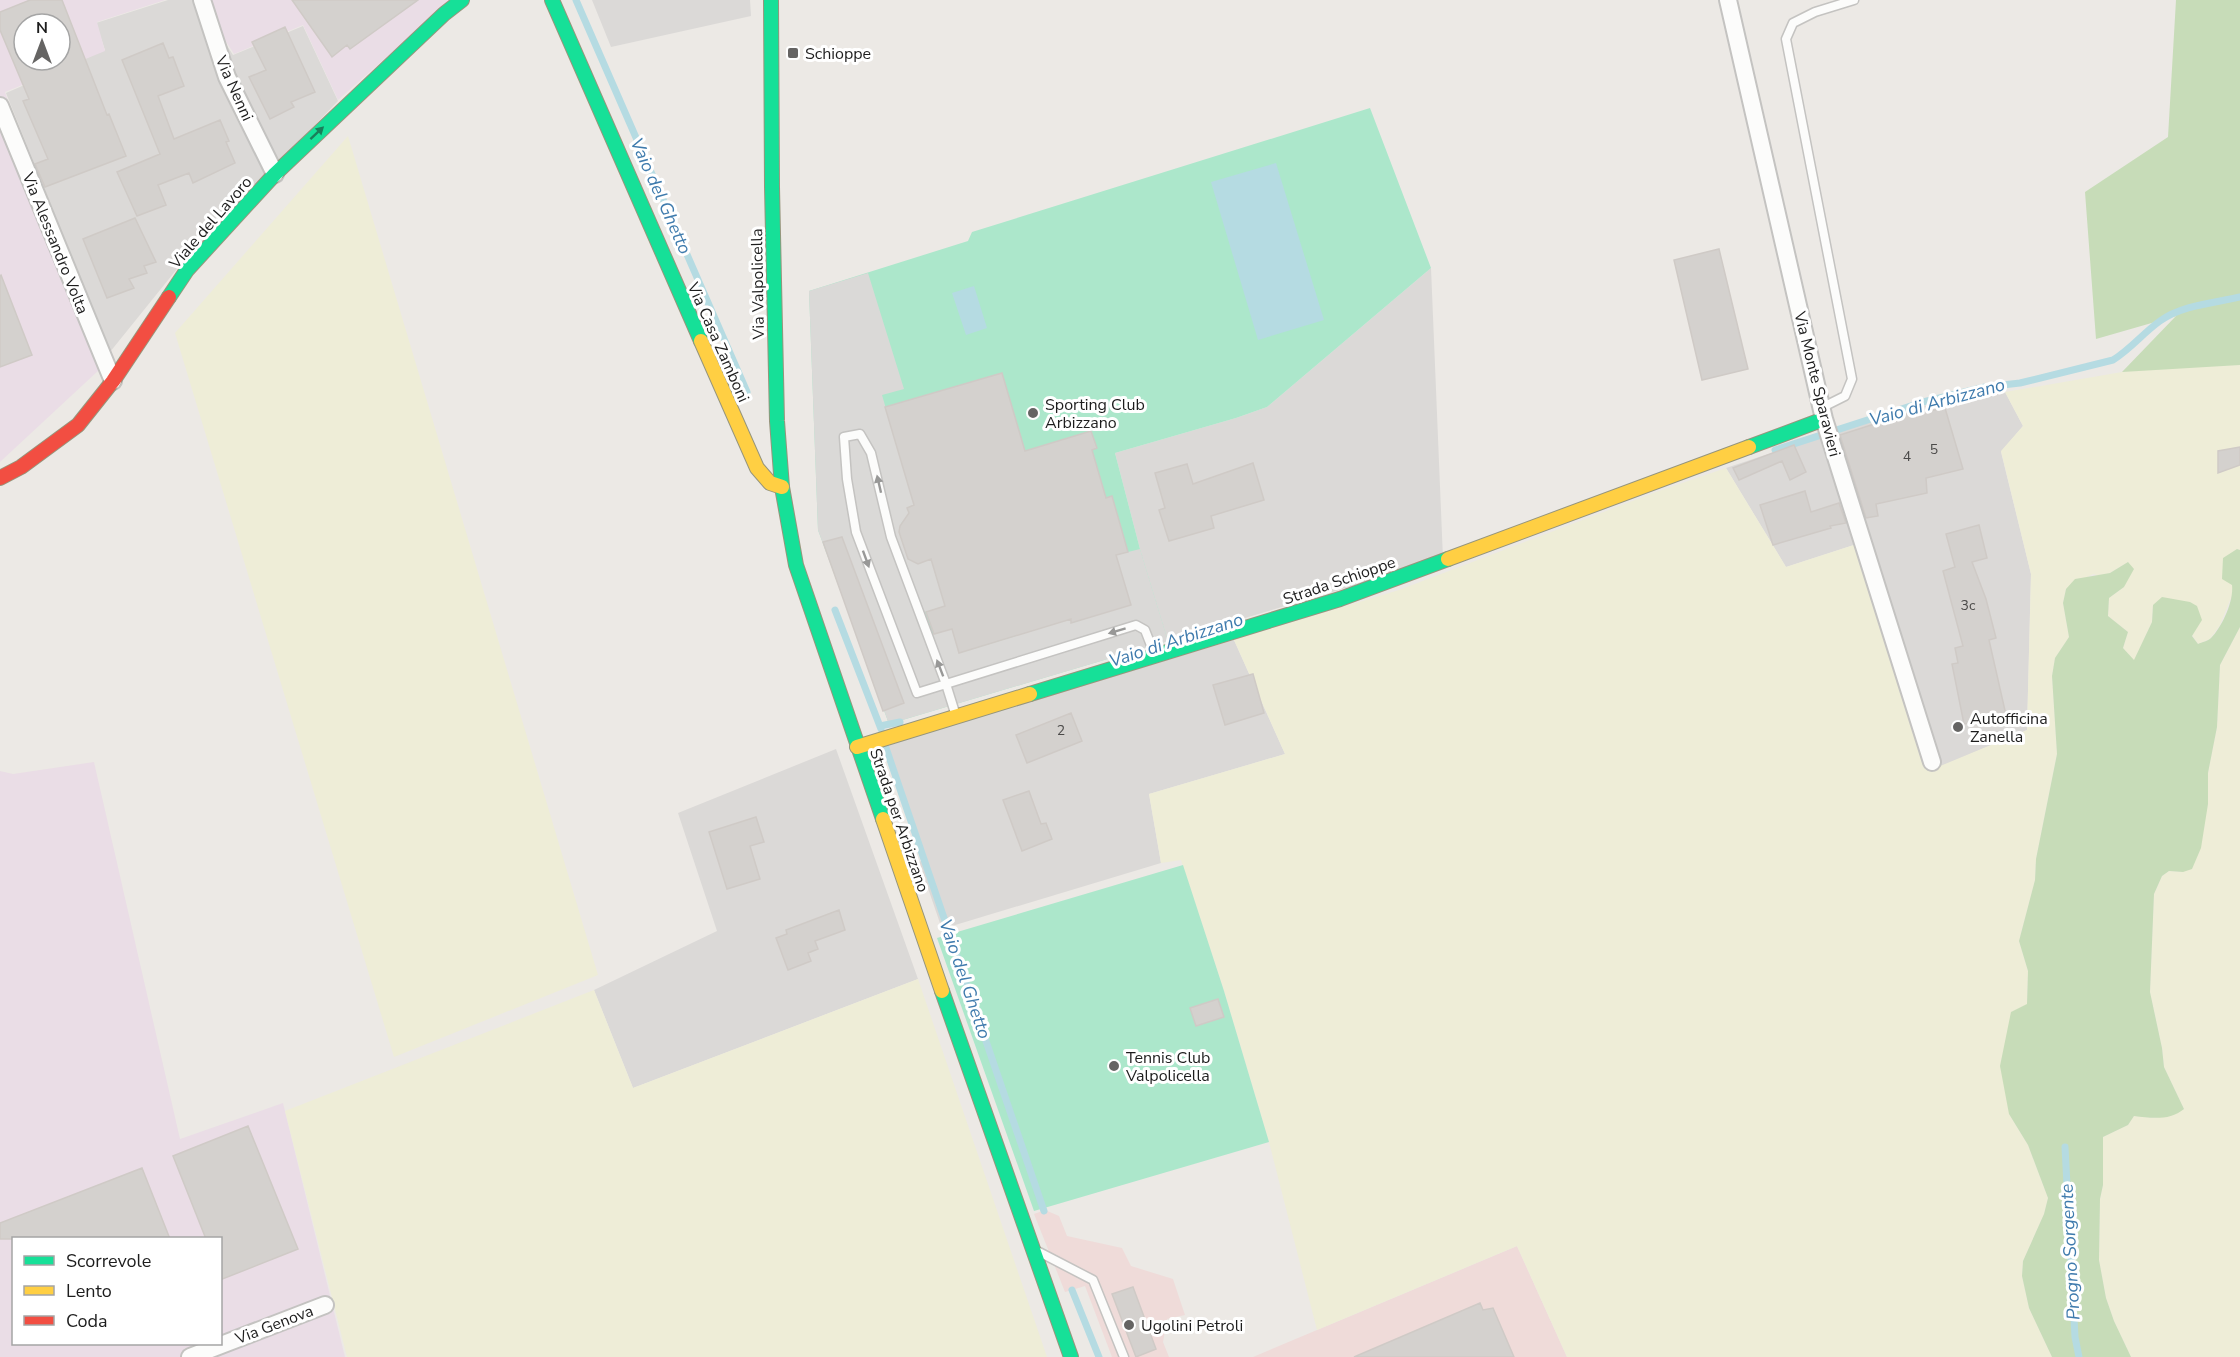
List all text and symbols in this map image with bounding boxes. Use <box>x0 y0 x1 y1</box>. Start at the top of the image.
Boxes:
north arrow <box>12 12 72 72</box>
text: N <box>36 17 48 39</box>
place label: Schioppe <box>805 43 871 65</box>
marker: Schioppe <box>786 46 800 60</box>
street label: Via Nenni <box>209 51 258 125</box>
one-way arrow <box>310 127 324 141</box>
water label: Vaio del Ghetto <box>625 134 697 258</box>
street label: Via Alessandro Volta <box>16 168 94 317</box>
street label: Viale del Lavoro <box>164 172 257 274</box>
street label: Via Valpolicella <box>746 228 770 341</box>
street label: Via Casa Zamboni <box>681 278 754 406</box>
street label: Via Monte Sparavieri <box>1788 308 1846 459</box>
water label: Vaio di Arbizzano <box>1866 372 2008 432</box>
place label: Sporting Club Arbizzano <box>1045 394 1145 434</box>
marker: Sporting Club Arbizzano <box>1026 406 1040 420</box>
house number: 5 <box>1930 440 1938 459</box>
house number: 4 <box>1903 447 1911 466</box>
one-way arrow <box>873 474 883 493</box>
one-way arrow <box>862 550 872 568</box>
street label: Strada Schioppe <box>1280 551 1398 610</box>
house number: 3c <box>1961 596 1976 615</box>
water label: Vaio di Arbizzano <box>1106 607 1246 673</box>
one-way arrow <box>1108 627 1126 636</box>
one-way arrow <box>935 659 945 677</box>
place label: Autofficina Zanella <box>1970 708 2048 748</box>
marker: Autofficina Zanella <box>1951 720 1965 734</box>
house number: 2 <box>1057 721 1065 740</box>
street label: Strada per Arbizzano <box>864 745 934 895</box>
water label: Vaio del Ghetto <box>933 916 997 1042</box>
place label: Tennis Club Valpolicella <box>1125 1047 1210 1087</box>
marker: Tennis Club Valpolicella <box>1107 1059 1121 1073</box>
water label: Progno Sorgente <box>2054 1183 2086 1321</box>
legend <box>12 1237 222 1345</box>
text: Scorrevole <box>66 1249 151 1273</box>
text: Lento <box>66 1279 112 1303</box>
street label: Via Genova <box>231 1300 317 1350</box>
text: Coda <box>66 1309 108 1333</box>
place label: Ugolini Petroli <box>1141 1315 1243 1337</box>
marker: Ugolini Petroli <box>1122 1318 1136 1332</box>

